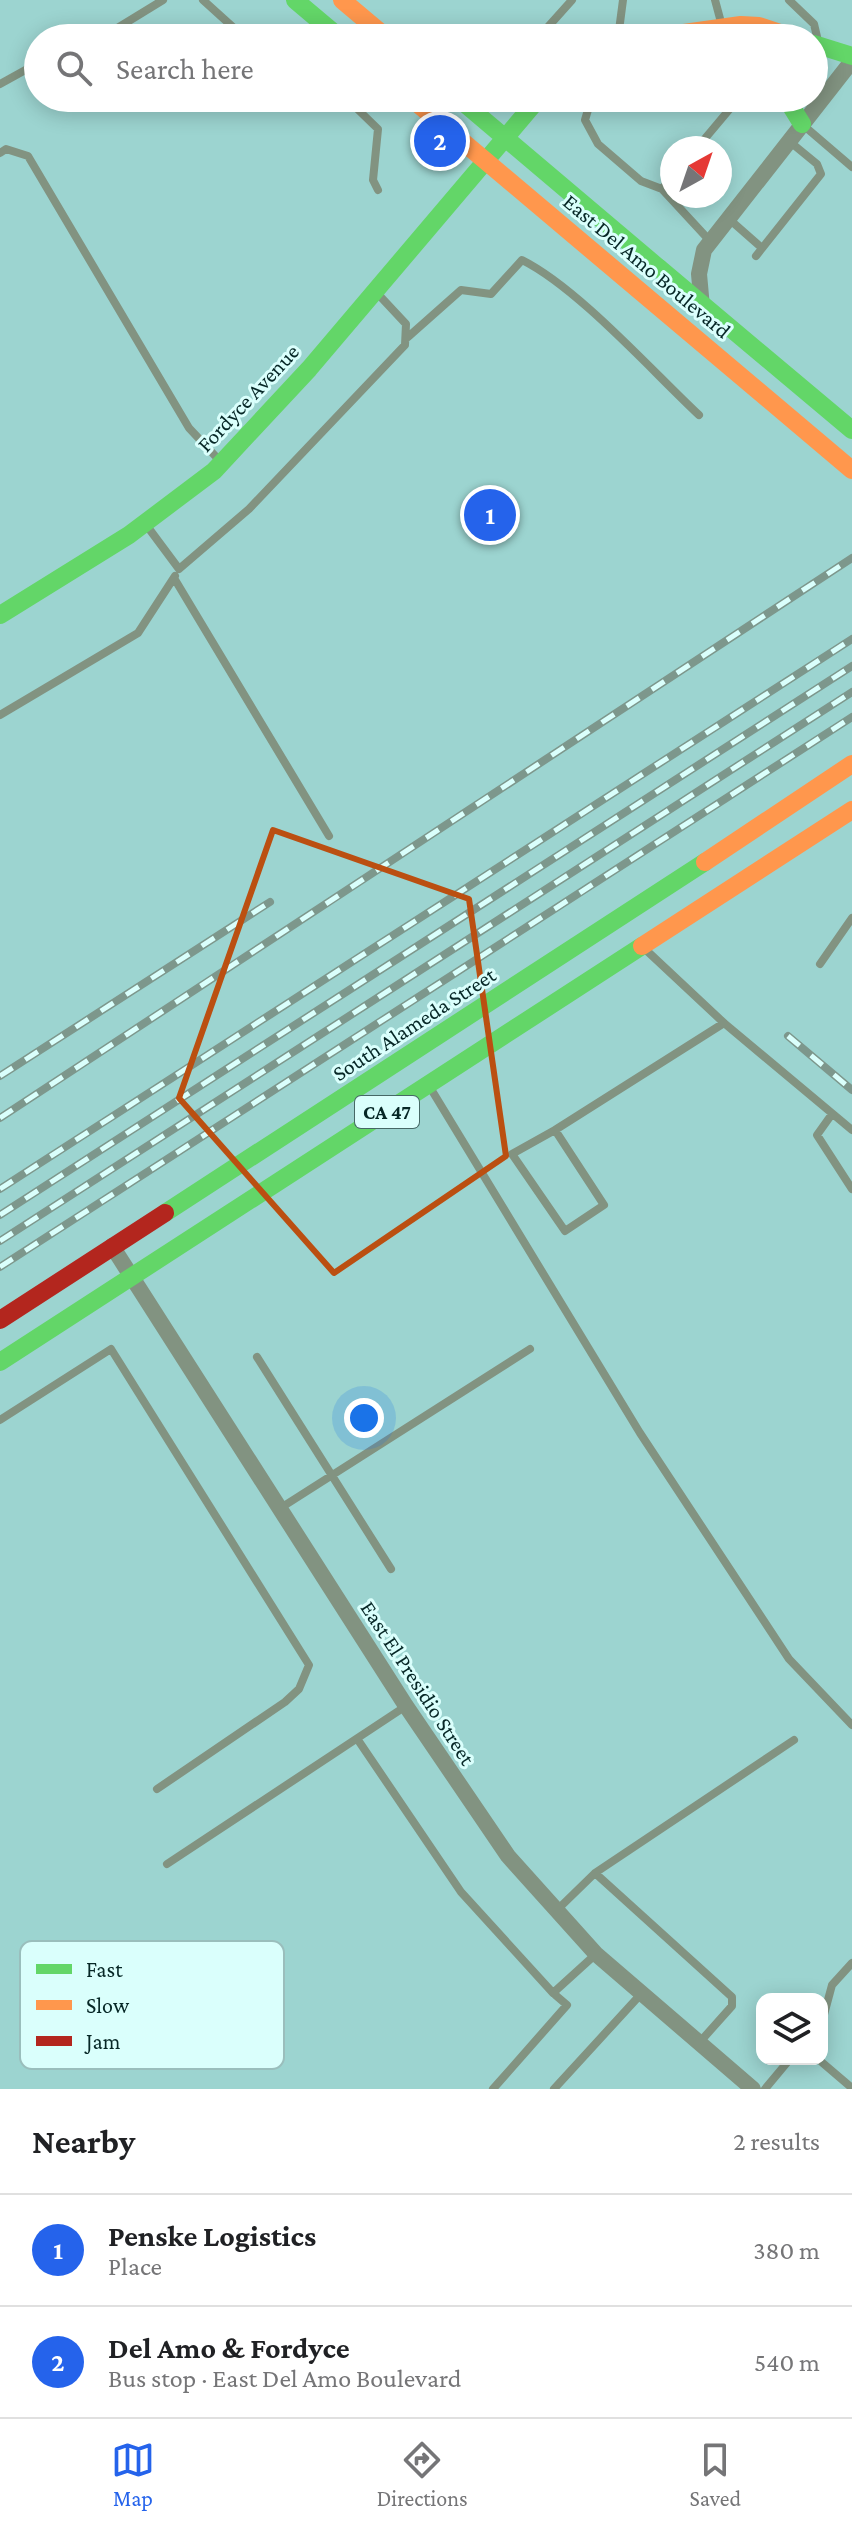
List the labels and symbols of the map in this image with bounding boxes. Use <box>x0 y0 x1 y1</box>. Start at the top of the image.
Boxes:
pin: 2 <box>414 111 466 171</box>
north arrow <box>660 136 732 208</box>
street label: East Del Amo Boulevard <box>558 189 736 344</box>
street label: Fordyce Avenue <box>192 339 304 457</box>
pin: 1 <box>464 485 516 545</box>
street label: South Alameda Street <box>328 962 501 1086</box>
road number: CA 47 <box>355 1096 419 1128</box>
your location <box>344 1398 384 1438</box>
street label: East El Presidio Street <box>356 1596 481 1770</box>
legend <box>20 1941 284 2069</box>
text: Fast <box>86 1957 123 1982</box>
text: Slow <box>86 1993 130 2018</box>
text: Jam <box>84 2029 121 2054</box>

